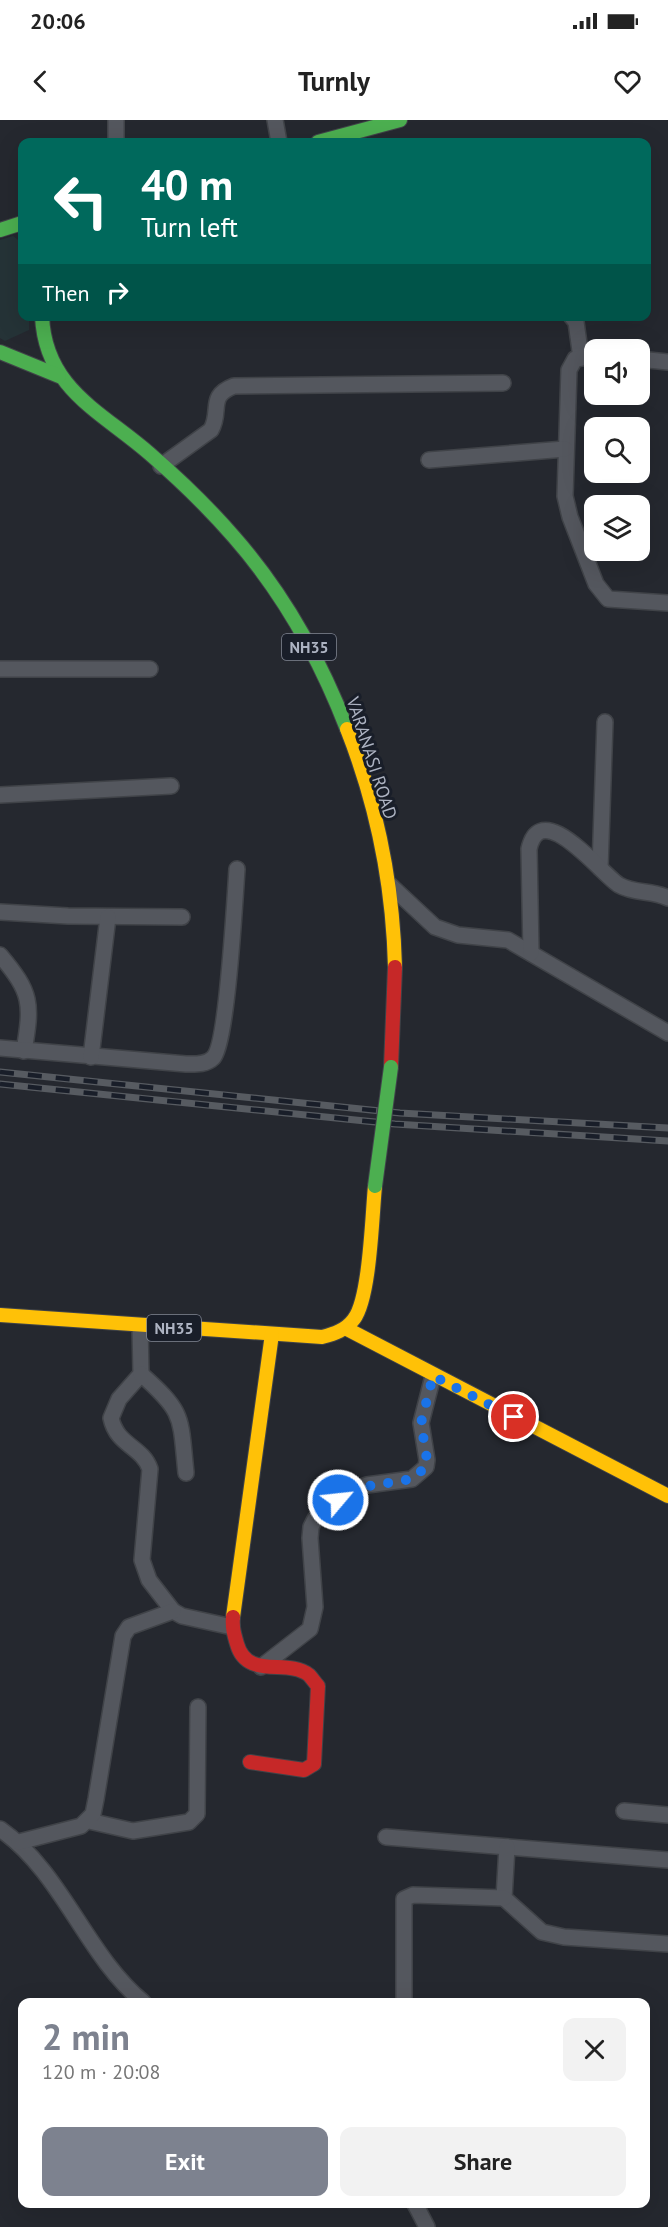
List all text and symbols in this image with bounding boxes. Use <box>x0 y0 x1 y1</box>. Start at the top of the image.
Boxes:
text: 20:06 <box>30 7 86 35</box>
text: Turnly <box>298 64 370 98</box>
icon: back <box>24 65 57 98</box>
icon: heart <box>611 65 644 98</box>
text: 40 m <box>141 157 233 212</box>
icon: left <box>42 162 120 240</box>
text: Turn left <box>141 210 238 244</box>
icon: right <box>101 276 134 309</box>
text: Then <box>42 279 89 307</box>
map controls <box>584 339 650 561</box>
button: sound <box>584 339 650 405</box>
button: search <box>584 417 650 483</box>
button: layers <box>584 495 650 561</box>
road number: NH35 <box>282 634 336 660</box>
street label: VARANASI ROAD <box>341 693 403 822</box>
road number: NH35 <box>147 1315 201 1341</box>
pin <box>488 1391 539 1442</box>
icon: arrive <box>497 1400 530 1433</box>
position arrow <box>306 1468 370 1532</box>
text: 2 min <box>42 2013 130 2060</box>
button: close <box>563 2018 626 2081</box>
text: 120 m · 20:08 <box>42 2059 160 2085</box>
button: Exit <box>42 2127 328 2196</box>
button: Share <box>340 2127 626 2196</box>

